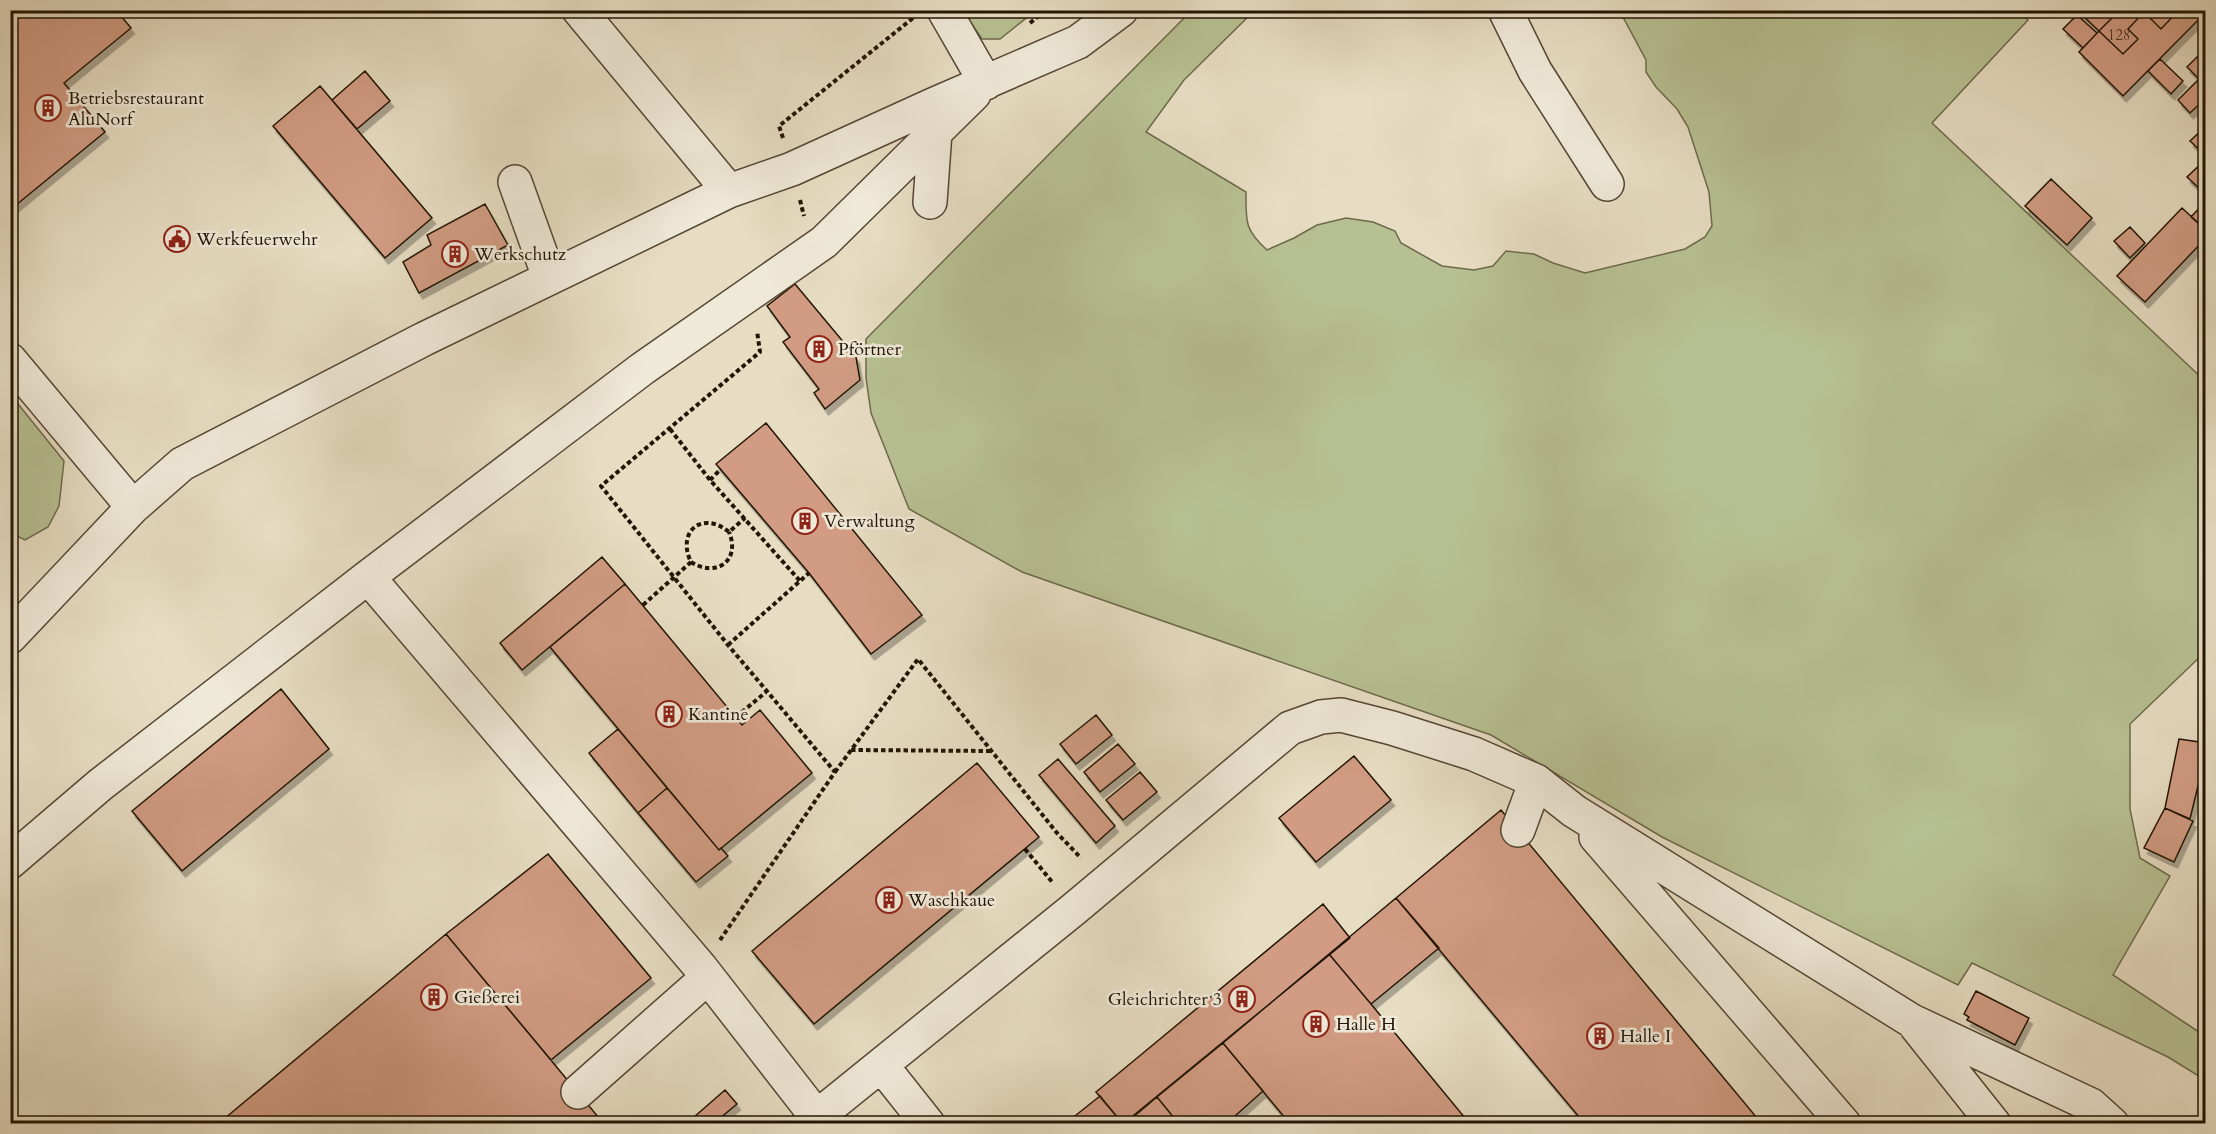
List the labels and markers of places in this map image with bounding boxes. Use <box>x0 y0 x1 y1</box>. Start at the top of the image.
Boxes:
place label: Betriebsrestaurant AluNorf <box>68 86 204 132</box>
building icon: Betriebsrestaurant AluNorf <box>33 93 63 123</box>
public building icon: Werkfeuerwehr <box>162 224 192 254</box>
place label: Werkfeuerwehr <box>195 227 318 252</box>
building icon: Werkschutz <box>440 239 470 269</box>
place label: Werkschutz <box>473 242 566 267</box>
building icon: Pförtner <box>804 334 834 364</box>
place label: Pförtner <box>838 337 902 362</box>
building icon: Verwaltung <box>790 506 820 536</box>
place label: Verwaltung <box>824 509 916 534</box>
building icon: Kantine <box>654 699 684 729</box>
place label: Kantine <box>688 702 749 727</box>
building icon: Waschkaue <box>874 885 904 915</box>
place label: Waschkaue <box>907 888 995 913</box>
building icon: Gießerei <box>419 982 449 1012</box>
building icon: Gleichrichter 3 <box>1227 984 1257 1014</box>
place label: Gießerei <box>454 985 520 1010</box>
place label: Gleichrichter 3 <box>1108 987 1222 1012</box>
building icon: Halle H <box>1301 1009 1331 1039</box>
place label: Halle H <box>1336 1012 1396 1037</box>
building icon: Halle I <box>1585 1021 1615 1051</box>
place label: Halle I <box>1620 1024 1671 1049</box>

